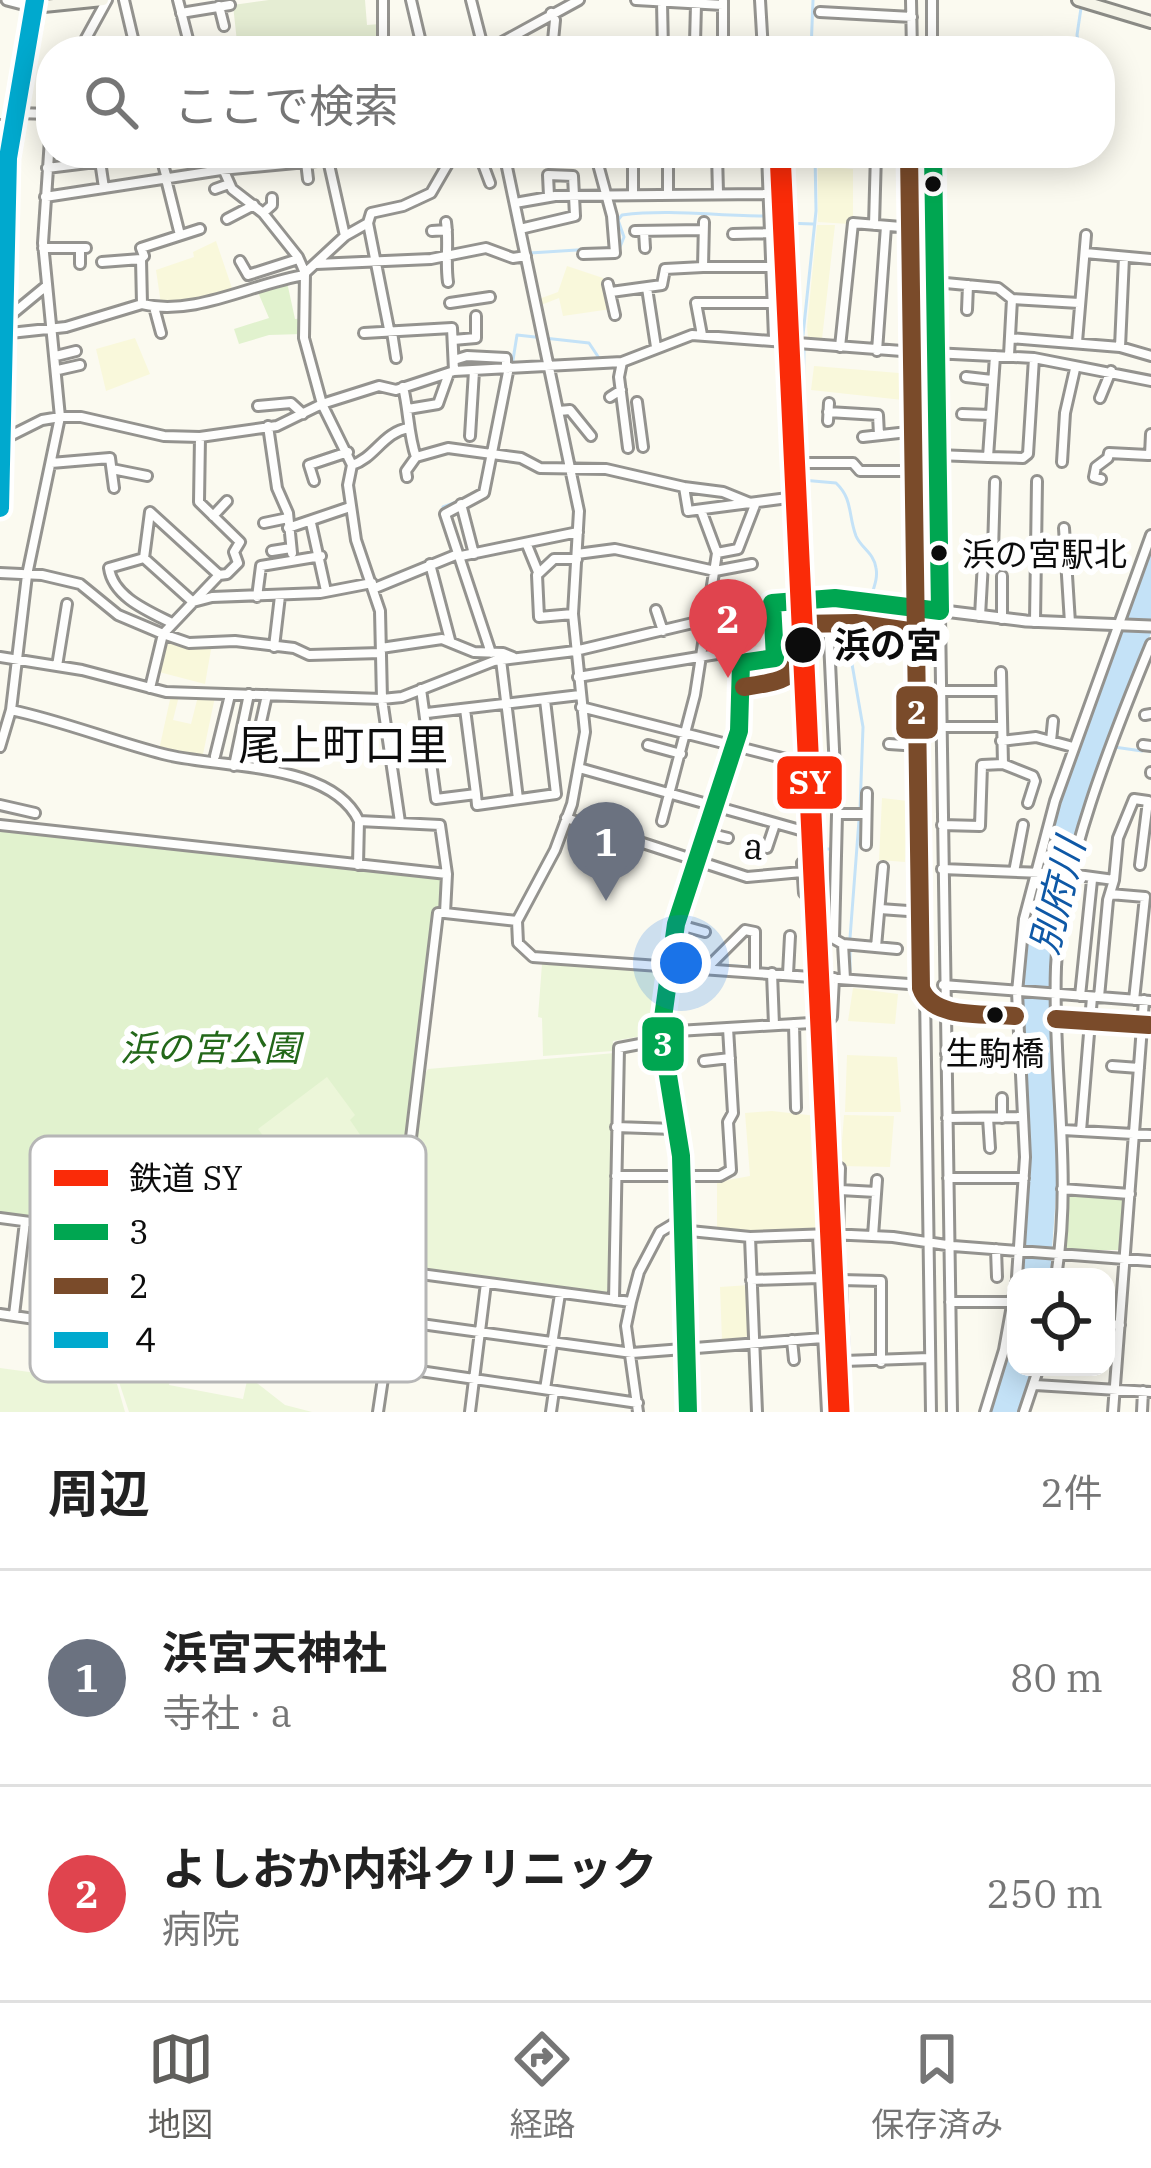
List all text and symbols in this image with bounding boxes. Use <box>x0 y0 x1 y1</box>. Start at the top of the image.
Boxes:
search box <box>36 36 1115 168</box>
icon: search <box>78 69 144 135</box>
text: ここで検索 <box>174 76 399 134</box>
unlabelled marker <box>922 173 944 195</box>
place label: 浜の宮駅北 <box>962 532 1127 575</box>
marker: 浜の宮駅北 <box>928 542 950 564</box>
pin: 2 <box>689 579 767 678</box>
place label: 浜の宮 <box>834 621 942 668</box>
marker: 浜の宮 <box>782 624 824 666</box>
line badge: 2 <box>894 684 940 741</box>
text: 2 <box>907 690 927 733</box>
district label: 尾上町口里 <box>238 717 448 772</box>
line badge: SY <box>775 754 844 811</box>
text: SY <box>789 760 831 803</box>
pin: 1 <box>567 802 645 901</box>
street label: a <box>742 821 766 870</box>
water label: 別府川 <box>1018 829 1096 959</box>
your location <box>651 933 711 993</box>
marker: 生駒橋 <box>984 1004 1006 1026</box>
line badge: 3 <box>640 1015 686 1073</box>
text: 3 <box>653 1022 673 1065</box>
park label: 浜の宮公園 <box>120 1024 305 1071</box>
place label: 生駒橋 <box>946 1031 1045 1074</box>
legend <box>30 1136 426 1382</box>
text: 鉄道 SY <box>129 1156 243 1199</box>
text: 3 <box>129 1210 149 1253</box>
text: 2 <box>129 1264 149 1307</box>
map controls <box>1007 1268 1115 1376</box>
button: locate <box>1007 1268 1115 1376</box>
text: ４ <box>129 1318 162 1361</box>
text: 周辺 <box>48 1460 150 1526</box>
text: 2件 <box>1041 1467 1103 1518</box>
text: 浜宮天神社 <box>162 1623 387 1681</box>
text: 1 <box>75 1652 99 1703</box>
text: 80 m <box>1010 1652 1103 1703</box>
text: 寺社 · a <box>162 1687 292 1738</box>
text: よしおか内科クリニック <box>162 1839 657 1897</box>
text: 2 <box>75 1868 99 1919</box>
text: 250 m <box>987 1868 1103 1919</box>
text: 病院 <box>162 1903 240 1954</box>
tab: 地図 <box>148 2026 214 2146</box>
tab: 経路 <box>509 2026 575 2146</box>
tab: 保存済み <box>871 2026 1003 2146</box>

